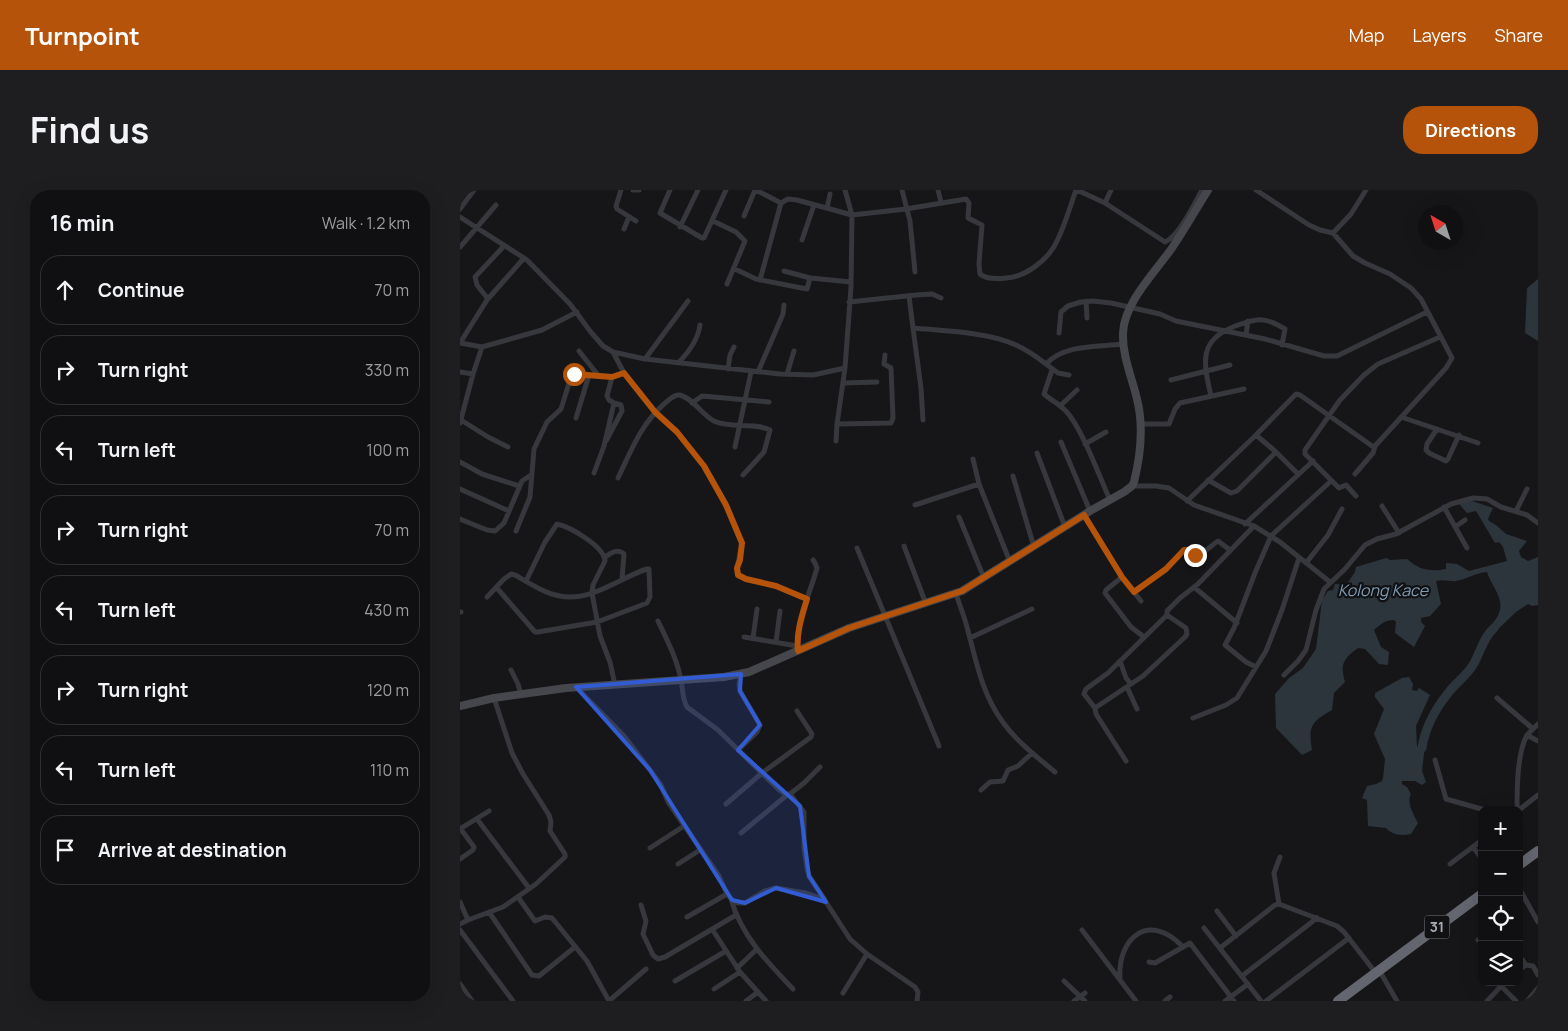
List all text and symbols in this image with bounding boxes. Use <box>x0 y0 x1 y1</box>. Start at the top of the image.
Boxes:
text: Turnpoint <box>25 19 140 52</box>
text: Map <box>1349 23 1384 47</box>
text: Layers <box>1412 23 1466 47</box>
text: Share <box>1494 23 1543 47</box>
text: Find us <box>30 106 149 154</box>
button: Directions <box>1403 106 1538 154</box>
north arrow <box>1418 205 1463 250</box>
text: 16 min <box>50 209 114 237</box>
text: Walk · 1.2 km <box>322 212 410 234</box>
icon: ahead <box>51 276 79 304</box>
text: Continue <box>98 277 184 303</box>
text: 70 m <box>374 279 409 301</box>
icon: right <box>51 356 79 384</box>
text: Turn right <box>98 357 188 383</box>
text: 330 m <box>365 359 409 381</box>
route start <box>563 363 586 386</box>
icon: left <box>51 436 79 464</box>
text: Turn left <box>98 437 176 463</box>
text: 100 m <box>366 439 409 461</box>
icon: right <box>51 516 79 544</box>
text: Turn right <box>98 517 188 543</box>
text: 70 m <box>374 519 409 541</box>
route end <box>1184 544 1207 567</box>
water label: Kolong Kace <box>1338 579 1430 601</box>
icon: left <box>51 596 79 624</box>
text: Turn left <box>98 597 176 623</box>
text: 430 m <box>364 599 409 621</box>
icon: right <box>51 676 79 704</box>
text: Turn right <box>98 677 188 703</box>
text: 120 m <box>367 679 409 701</box>
icon: left <box>51 756 79 784</box>
text: Turn left <box>98 757 176 783</box>
text: 110 m <box>370 759 409 781</box>
map controls <box>1478 806 1523 986</box>
button: + <box>1478 806 1523 851</box>
icon: arrive <box>51 836 79 864</box>
text: Arrive at destination <box>98 837 287 863</box>
button: − <box>1478 851 1523 896</box>
button: locate <box>1478 896 1523 941</box>
road number: 31 <box>1424 916 1450 939</box>
button: layers <box>1478 941 1523 986</box>

